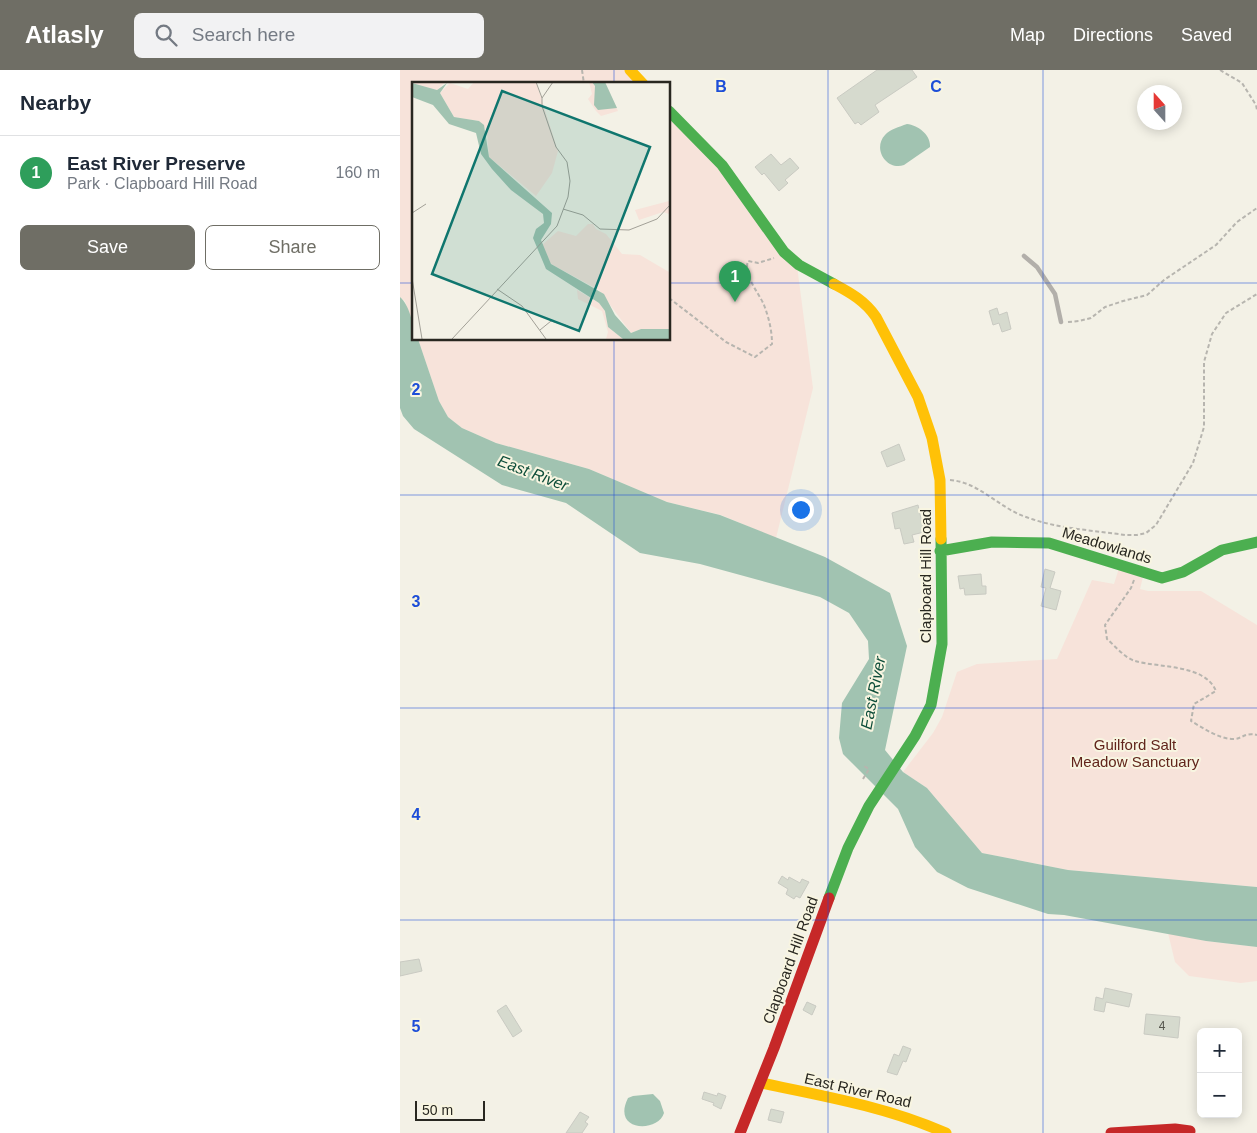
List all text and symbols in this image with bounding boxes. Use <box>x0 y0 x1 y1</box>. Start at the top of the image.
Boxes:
search box <box>134 13 484 58</box>
text: Atlasly <box>25 21 104 48</box>
icon: search <box>152 21 180 49</box>
text: Search here <box>192 24 295 45</box>
text: Map <box>1010 25 1045 45</box>
text: Directions <box>1073 25 1153 45</box>
text: Saved <box>1181 25 1232 45</box>
text: B <box>715 78 727 95</box>
text: C <box>930 78 942 95</box>
inset map <box>412 82 670 340</box>
north arrow <box>1137 85 1182 130</box>
text: Nearby <box>20 91 91 114</box>
text: East River Preserve <box>67 153 246 174</box>
text: 1 <box>32 164 40 181</box>
text: 160 m <box>336 164 380 181</box>
text: Park · Clapboard Hill Road <box>67 175 257 192</box>
button: Save <box>20 225 195 270</box>
button: Share <box>205 225 380 270</box>
pin: 1 <box>719 261 751 302</box>
text: 2 <box>412 381 421 398</box>
water label: East River <box>496 452 571 494</box>
your location <box>788 497 814 523</box>
street label: Clapboard Hill Road <box>917 509 934 643</box>
street label: Meadowlands <box>1060 523 1154 567</box>
text: 3 <box>412 593 421 610</box>
water label: East River <box>858 654 889 731</box>
park label: Guilford Salt Meadow Sanctuary <box>1071 736 1200 770</box>
text: 4 <box>412 806 421 823</box>
street label: Clapboard Hill Road <box>759 894 821 1026</box>
text: 5 <box>412 1018 421 1035</box>
house number: 4 <box>1159 1019 1166 1033</box>
map controls <box>1197 1028 1242 1118</box>
button: + <box>1197 1028 1242 1073</box>
street label: East River Road <box>803 1069 913 1111</box>
button: − <box>1197 1073 1242 1118</box>
scale bar <box>415 1098 485 1121</box>
text: 50 m <box>422 1102 453 1118</box>

